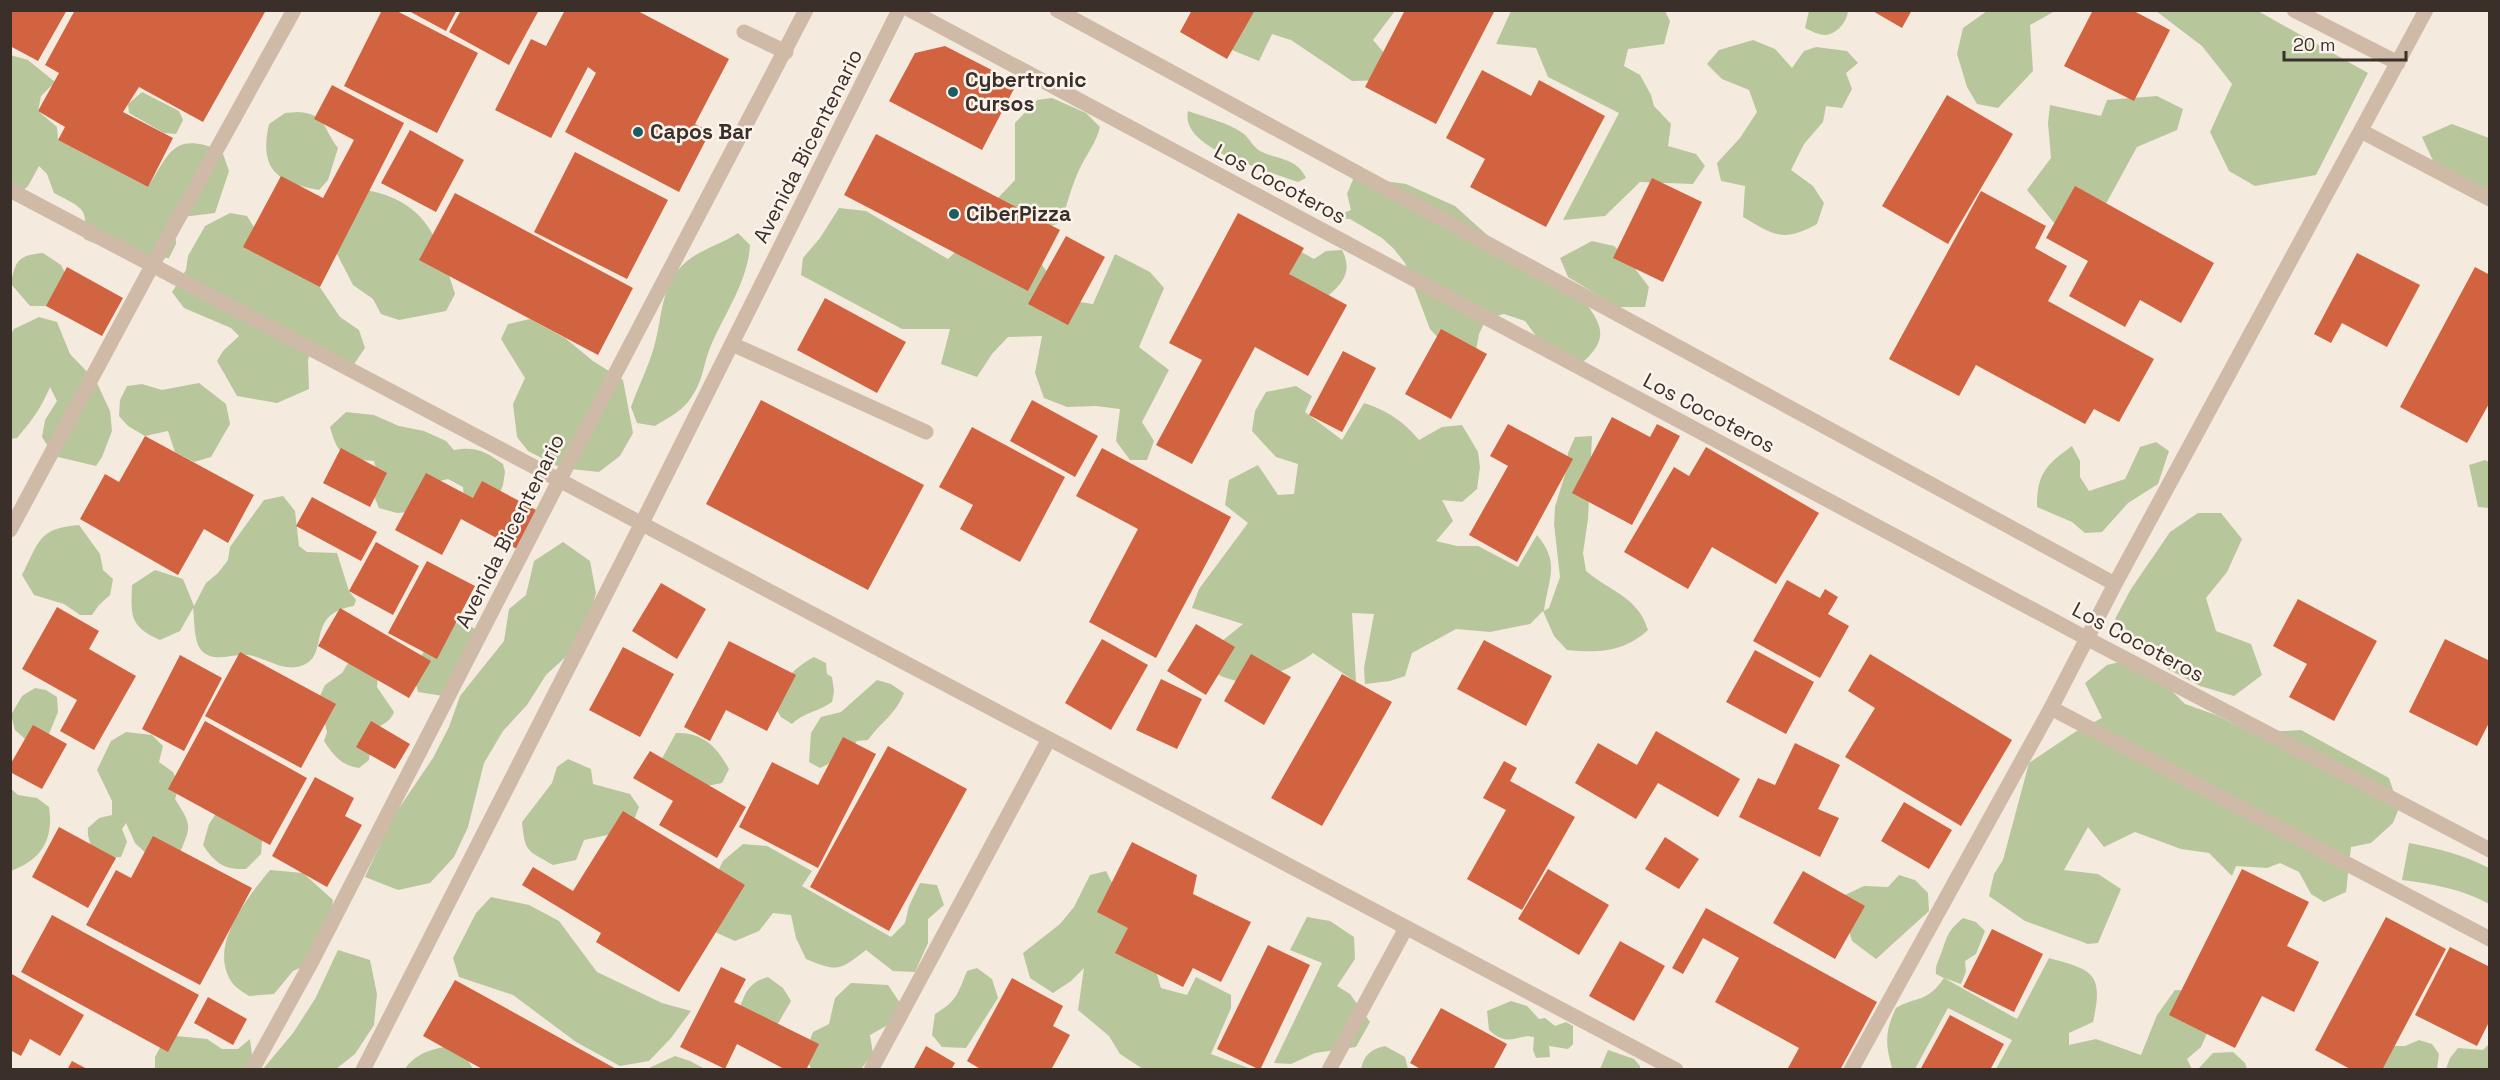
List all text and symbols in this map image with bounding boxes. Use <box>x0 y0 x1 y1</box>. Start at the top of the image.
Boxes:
scale bar <box>2284 24 2406 62</box>
text: 20 m <box>2293 33 2336 56</box>
street label: Avenida Bicentenario <box>747 44 868 247</box>
place label: Cybertronic Cursos <box>965 66 1087 117</box>
marker: Cybertronic Cursos <box>946 85 960 99</box>
place label: Capos Bar <box>650 118 753 145</box>
marker: Capos Bar <box>631 125 645 139</box>
street label: Los Cocoteros <box>1210 137 1351 230</box>
place label: CiberPizza <box>966 200 1071 227</box>
marker: CiberPizza <box>947 207 961 221</box>
street label: Los Cocoteros <box>1639 366 1780 459</box>
street label: Avenida Bicentenario <box>449 429 570 632</box>
street label: Los Cocoteros <box>2068 595 2209 688</box>

